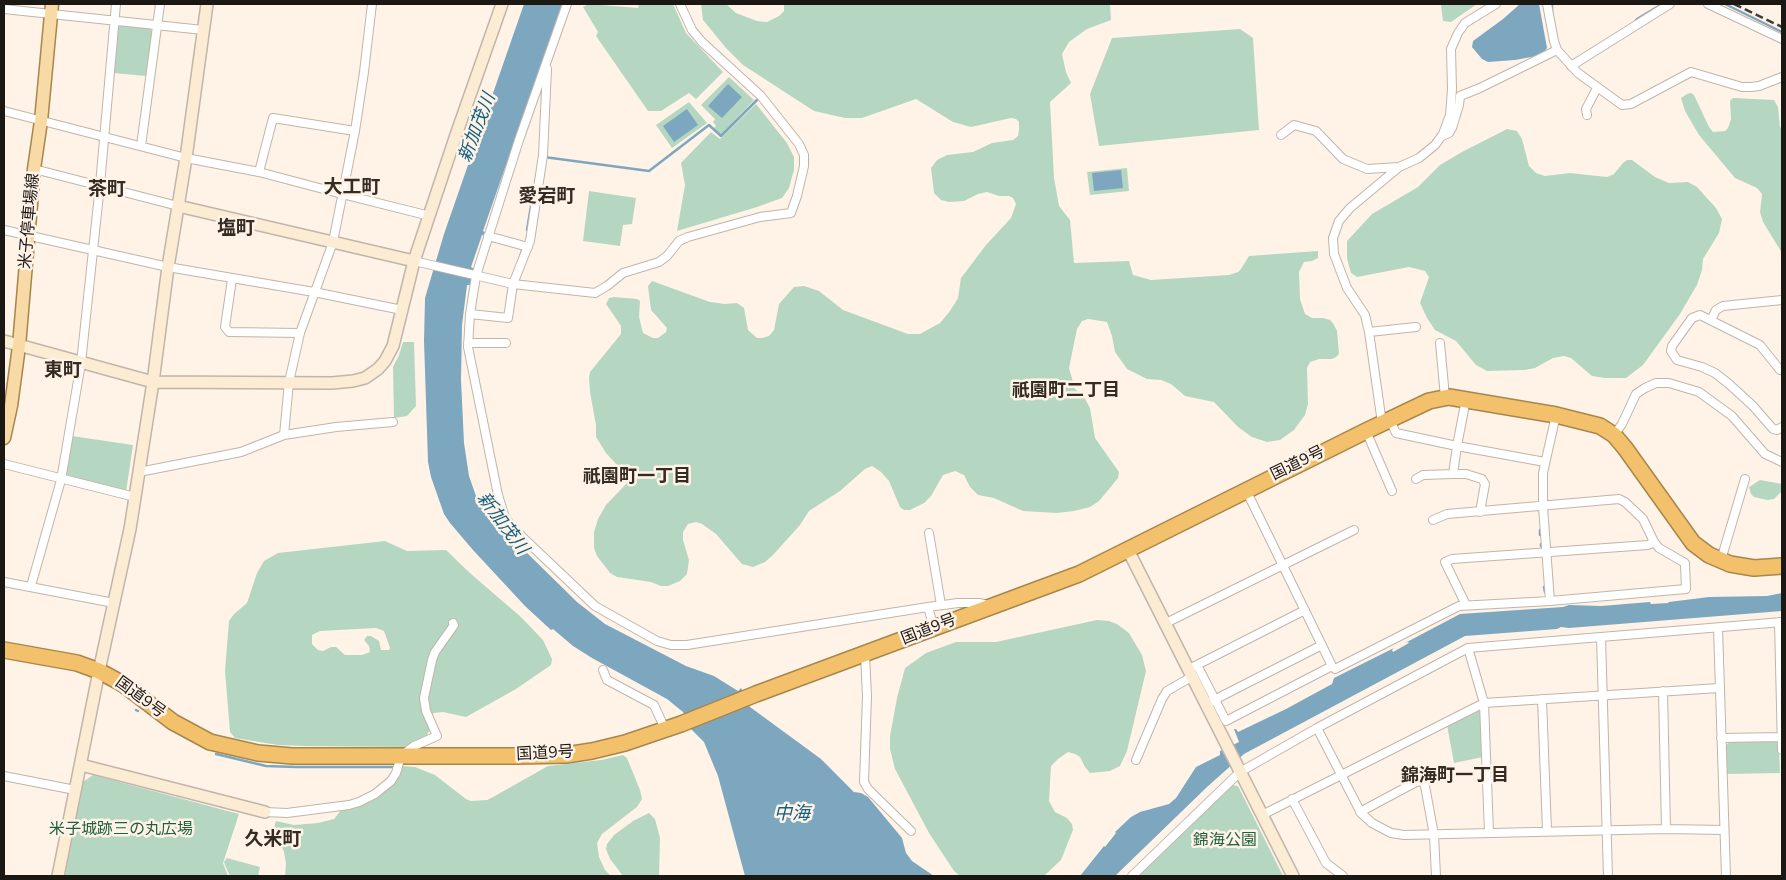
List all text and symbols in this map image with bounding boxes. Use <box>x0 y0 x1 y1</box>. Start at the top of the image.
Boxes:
water label: 新加茂川 <box>455 91 501 165</box>
street label: 米子停車場線 <box>16 172 44 270</box>
district label: 大工町 <box>324 177 380 199</box>
district label: 茶町 <box>88 179 126 201</box>
district label: 愛宕町 <box>519 186 575 208</box>
district label: 塩町 <box>217 218 255 240</box>
district label: 東町 <box>44 360 82 382</box>
district label: 祇園町二丁目 <box>1012 381 1120 403</box>
street label: 国道9号 <box>1268 443 1328 485</box>
district label: 祇園町一丁目 <box>583 467 691 489</box>
water label: 新加茂川 <box>472 489 532 559</box>
street label: 国道9号 <box>899 611 959 649</box>
street label: 国道9号 <box>111 673 169 723</box>
street label: 国道9号 <box>516 743 574 765</box>
district label: 錦海町一丁目 <box>1401 766 1509 788</box>
water label: 中海 <box>774 804 810 826</box>
park label: 米子城跡三の丸広場 <box>49 820 193 840</box>
district label: 久米町 <box>245 829 301 851</box>
park label: 錦海公園 <box>1193 831 1257 851</box>

